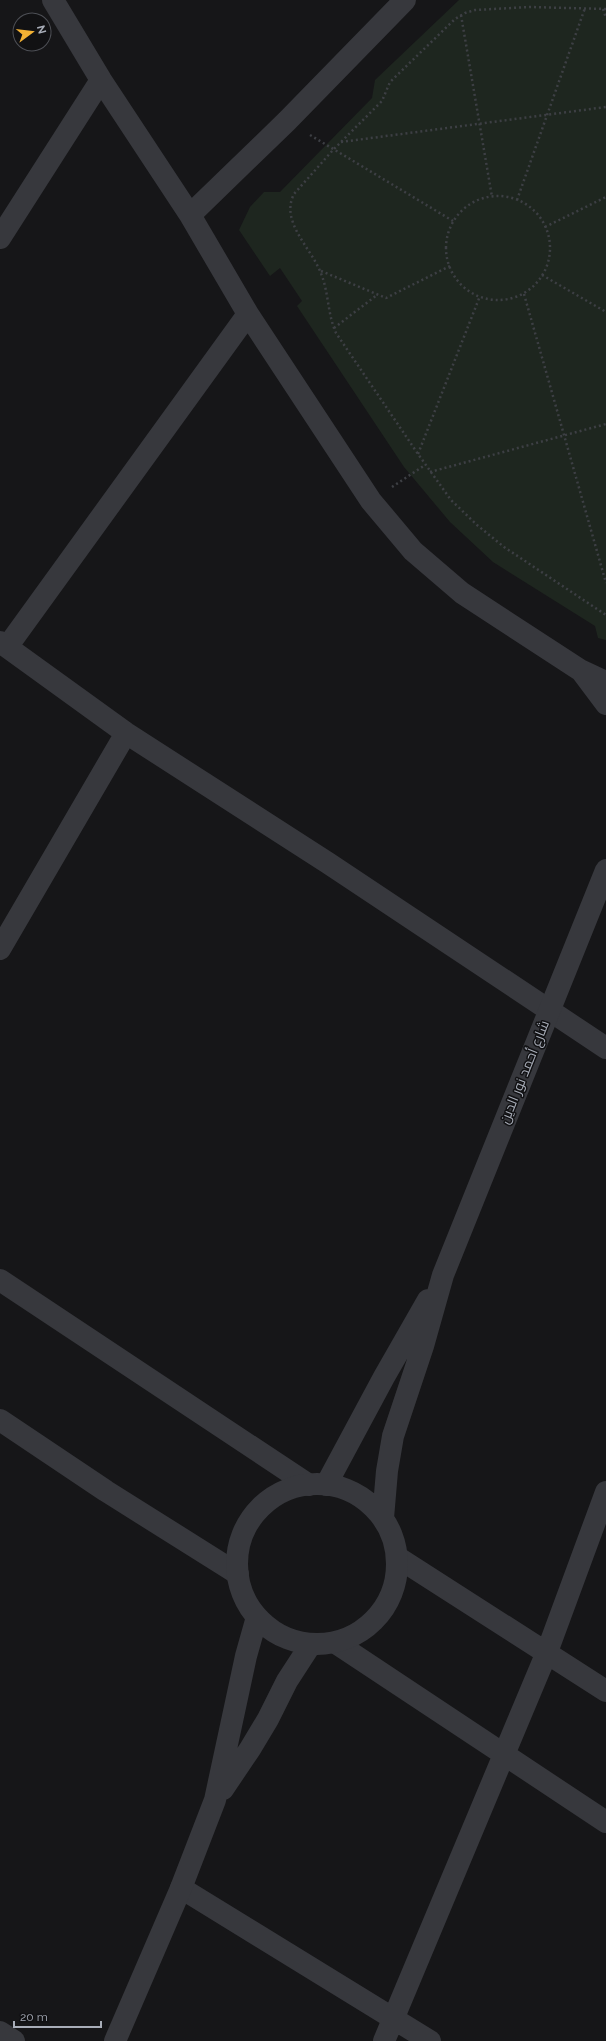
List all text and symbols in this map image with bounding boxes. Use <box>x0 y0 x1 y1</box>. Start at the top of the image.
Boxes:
north arrow <box>12 12 52 52</box>
text: N <box>34 24 49 35</box>
street label: شارع أحمد نور الدين <box>495 1017 553 1127</box>
scale bar <box>14 2003 101 2029</box>
text: 20 m <box>20 2010 48 2024</box>

